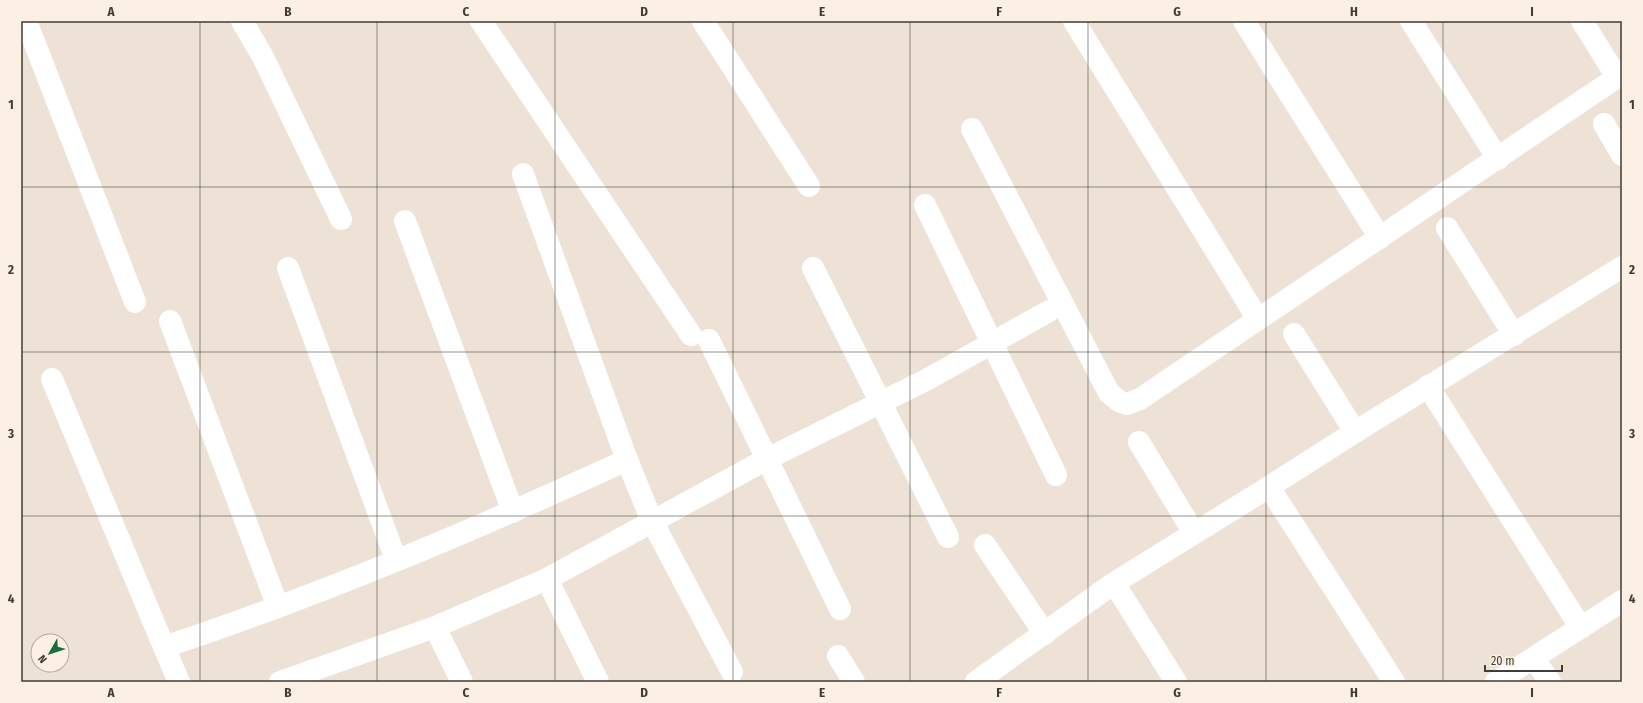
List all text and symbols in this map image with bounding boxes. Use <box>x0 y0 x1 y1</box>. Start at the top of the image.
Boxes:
text: A <box>106 4 115 19</box>
text: B <box>284 4 292 19</box>
text: C <box>463 4 470 19</box>
text: D <box>640 4 648 19</box>
text: E <box>819 4 825 19</box>
text: F <box>996 4 1002 19</box>
text: G <box>1173 4 1181 19</box>
text: H <box>1350 4 1358 19</box>
text: I <box>1530 4 1534 19</box>
text: 1 <box>8 97 14 112</box>
text: 1 <box>1629 97 1635 112</box>
text: 2 <box>7 262 14 277</box>
text: 2 <box>1628 262 1635 277</box>
text: 3 <box>7 426 14 441</box>
text: 3 <box>1628 426 1635 441</box>
text: 4 <box>8 591 15 606</box>
text: 4 <box>1629 591 1636 606</box>
north arrow <box>30 633 70 673</box>
scale bar <box>1485 647 1562 673</box>
text: N <box>35 652 50 666</box>
text: 20 m <box>1491 654 1515 668</box>
text: A <box>106 685 115 700</box>
text: B <box>284 685 292 700</box>
text: C <box>463 685 470 700</box>
text: D <box>640 685 648 700</box>
text: E <box>819 685 825 700</box>
text: F <box>996 685 1002 700</box>
text: G <box>1173 685 1181 700</box>
text: H <box>1350 685 1358 700</box>
text: I <box>1530 685 1534 700</box>

